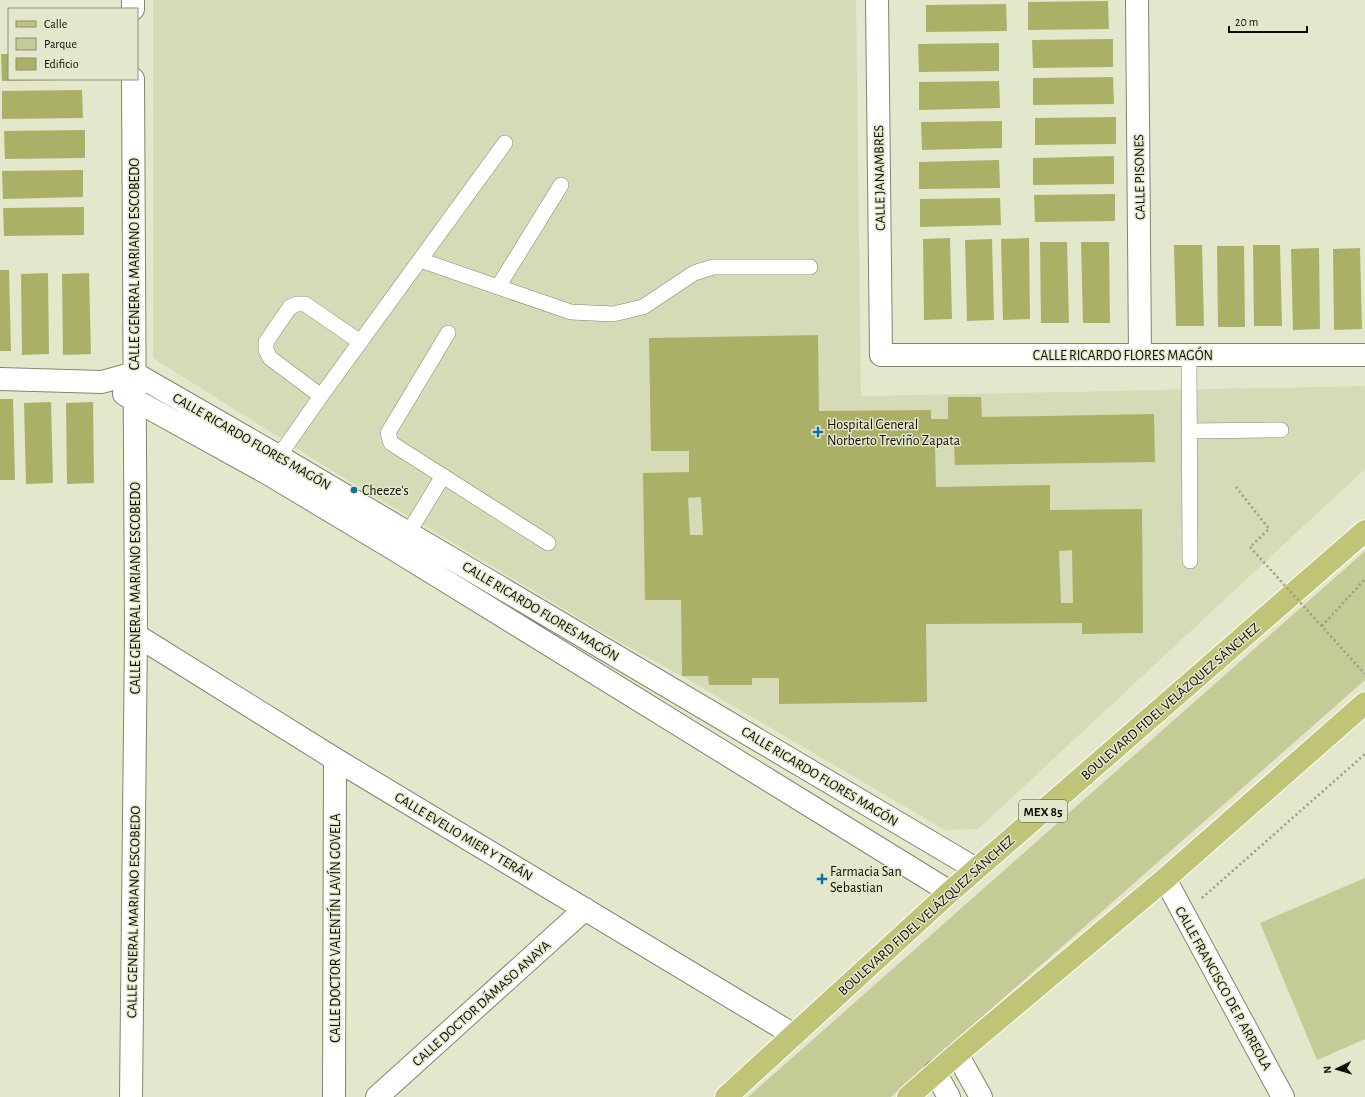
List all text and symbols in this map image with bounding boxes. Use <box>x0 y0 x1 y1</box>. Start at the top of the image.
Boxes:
legend <box>8 8 138 80</box>
scale bar <box>1229 8 1307 34</box>
text: 20 m <box>1235 16 1258 28</box>
text: Calle <box>44 18 67 30</box>
text: Parque <box>44 38 77 50</box>
text: Edificio <box>44 58 79 70</box>
street label: CALLE JANAMBRES <box>872 125 888 231</box>
street label: CALLE PISONES <box>1132 134 1148 220</box>
street label: CALLE GENERAL MARIANO ESCOBEDO <box>128 158 142 370</box>
street label: CALLE RICARDO FLORES MAGÓN <box>1033 346 1213 363</box>
street label: CALLE RICARDO FLORES MAGÓN <box>170 388 335 493</box>
place label: Hospital General Norberto Treviño Zapata <box>827 418 961 448</box>
marker: Hospital General Norberto Treviño Zapata <box>812 426 824 438</box>
street label: CALLE GENERAL MARIANO ESCOBEDO <box>129 482 143 694</box>
place label: Cheeze's <box>362 484 409 498</box>
marker: Cheeze's <box>349 485 359 495</box>
street label: CALLE RICARDO FLORES MAGÓN <box>460 557 623 664</box>
street label: BOULEVARD FIDEL VELÁZQUEZ SÁNCHEZ <box>1077 618 1263 783</box>
street label: CALLE RICARDO FLORES MAGÓN <box>739 722 902 829</box>
street label: CALLE EVELIO MIER Y TERÁN <box>392 788 537 884</box>
road number: MEX 85 <box>1019 800 1067 822</box>
street label: CALLE GENERAL MARIANO ESCOBEDO <box>125 806 143 1018</box>
street label: CALLE DOCTOR VALENTÍN LAVÍN GOVELA <box>326 813 343 1043</box>
street label: BOULEVARD FIDEL VELÁZQUEZ SÁNCHEZ <box>834 831 1017 998</box>
place label: Farmacia San Sebastian <box>830 865 902 895</box>
marker: Farmacia San Sebastian <box>817 874 827 884</box>
street label: CALLE FRANCISCO DE P. ARREOLA <box>1172 904 1274 1073</box>
street label: CALLE DOCTOR DÁMASO ANAYA <box>408 936 553 1069</box>
north arrow <box>1317 1049 1357 1089</box>
text: N <box>1322 1066 1333 1074</box>

